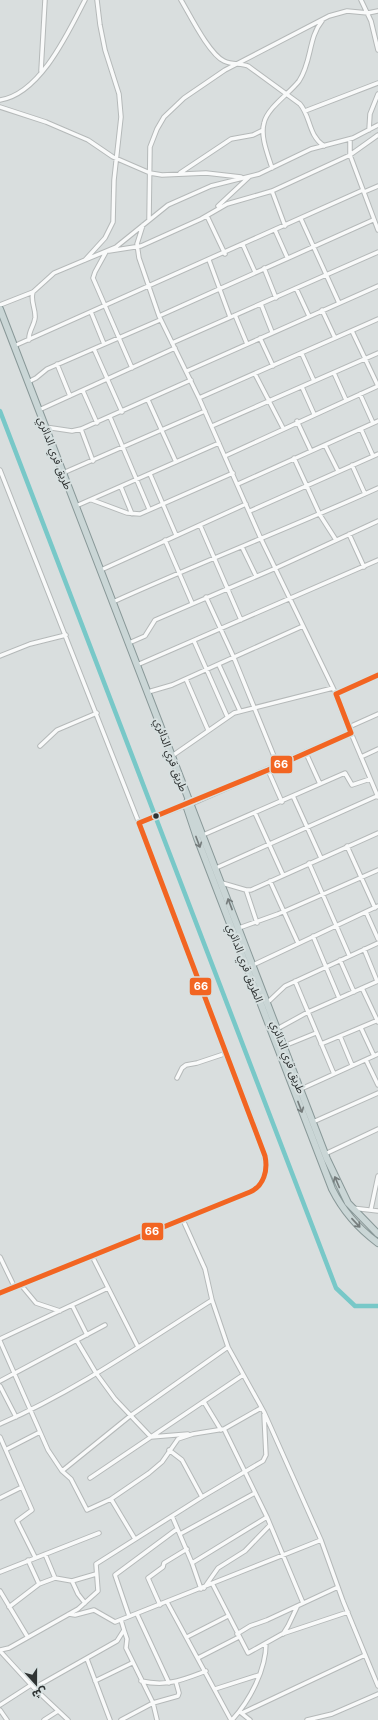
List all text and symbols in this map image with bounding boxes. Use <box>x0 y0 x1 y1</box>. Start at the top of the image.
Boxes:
street label: طريق قري الدائري <box>32 415 75 492</box>
street label: طريق قري الدائري <box>149 716 191 794</box>
line badge: 66 <box>270 755 293 774</box>
text: 66 <box>274 757 288 771</box>
unlabelled marker <box>151 811 161 821</box>
one-way arrow <box>195 835 203 847</box>
one-way arrow <box>225 899 233 911</box>
street label: الطريق قري الدائري <box>221 922 266 1005</box>
line badge: 66 <box>189 977 212 996</box>
text: 66 <box>194 979 208 993</box>
street label: طريق قري الدائري <box>265 1019 308 1096</box>
one-way arrow <box>297 1101 305 1113</box>
one-way arrow <box>333 1177 340 1189</box>
one-way arrow <box>351 1218 361 1228</box>
line badge: 66 <box>141 1222 164 1241</box>
text: 66 <box>145 1224 159 1238</box>
north arrow <box>16 1664 56 1704</box>
text: ش <box>30 1684 49 1703</box>

